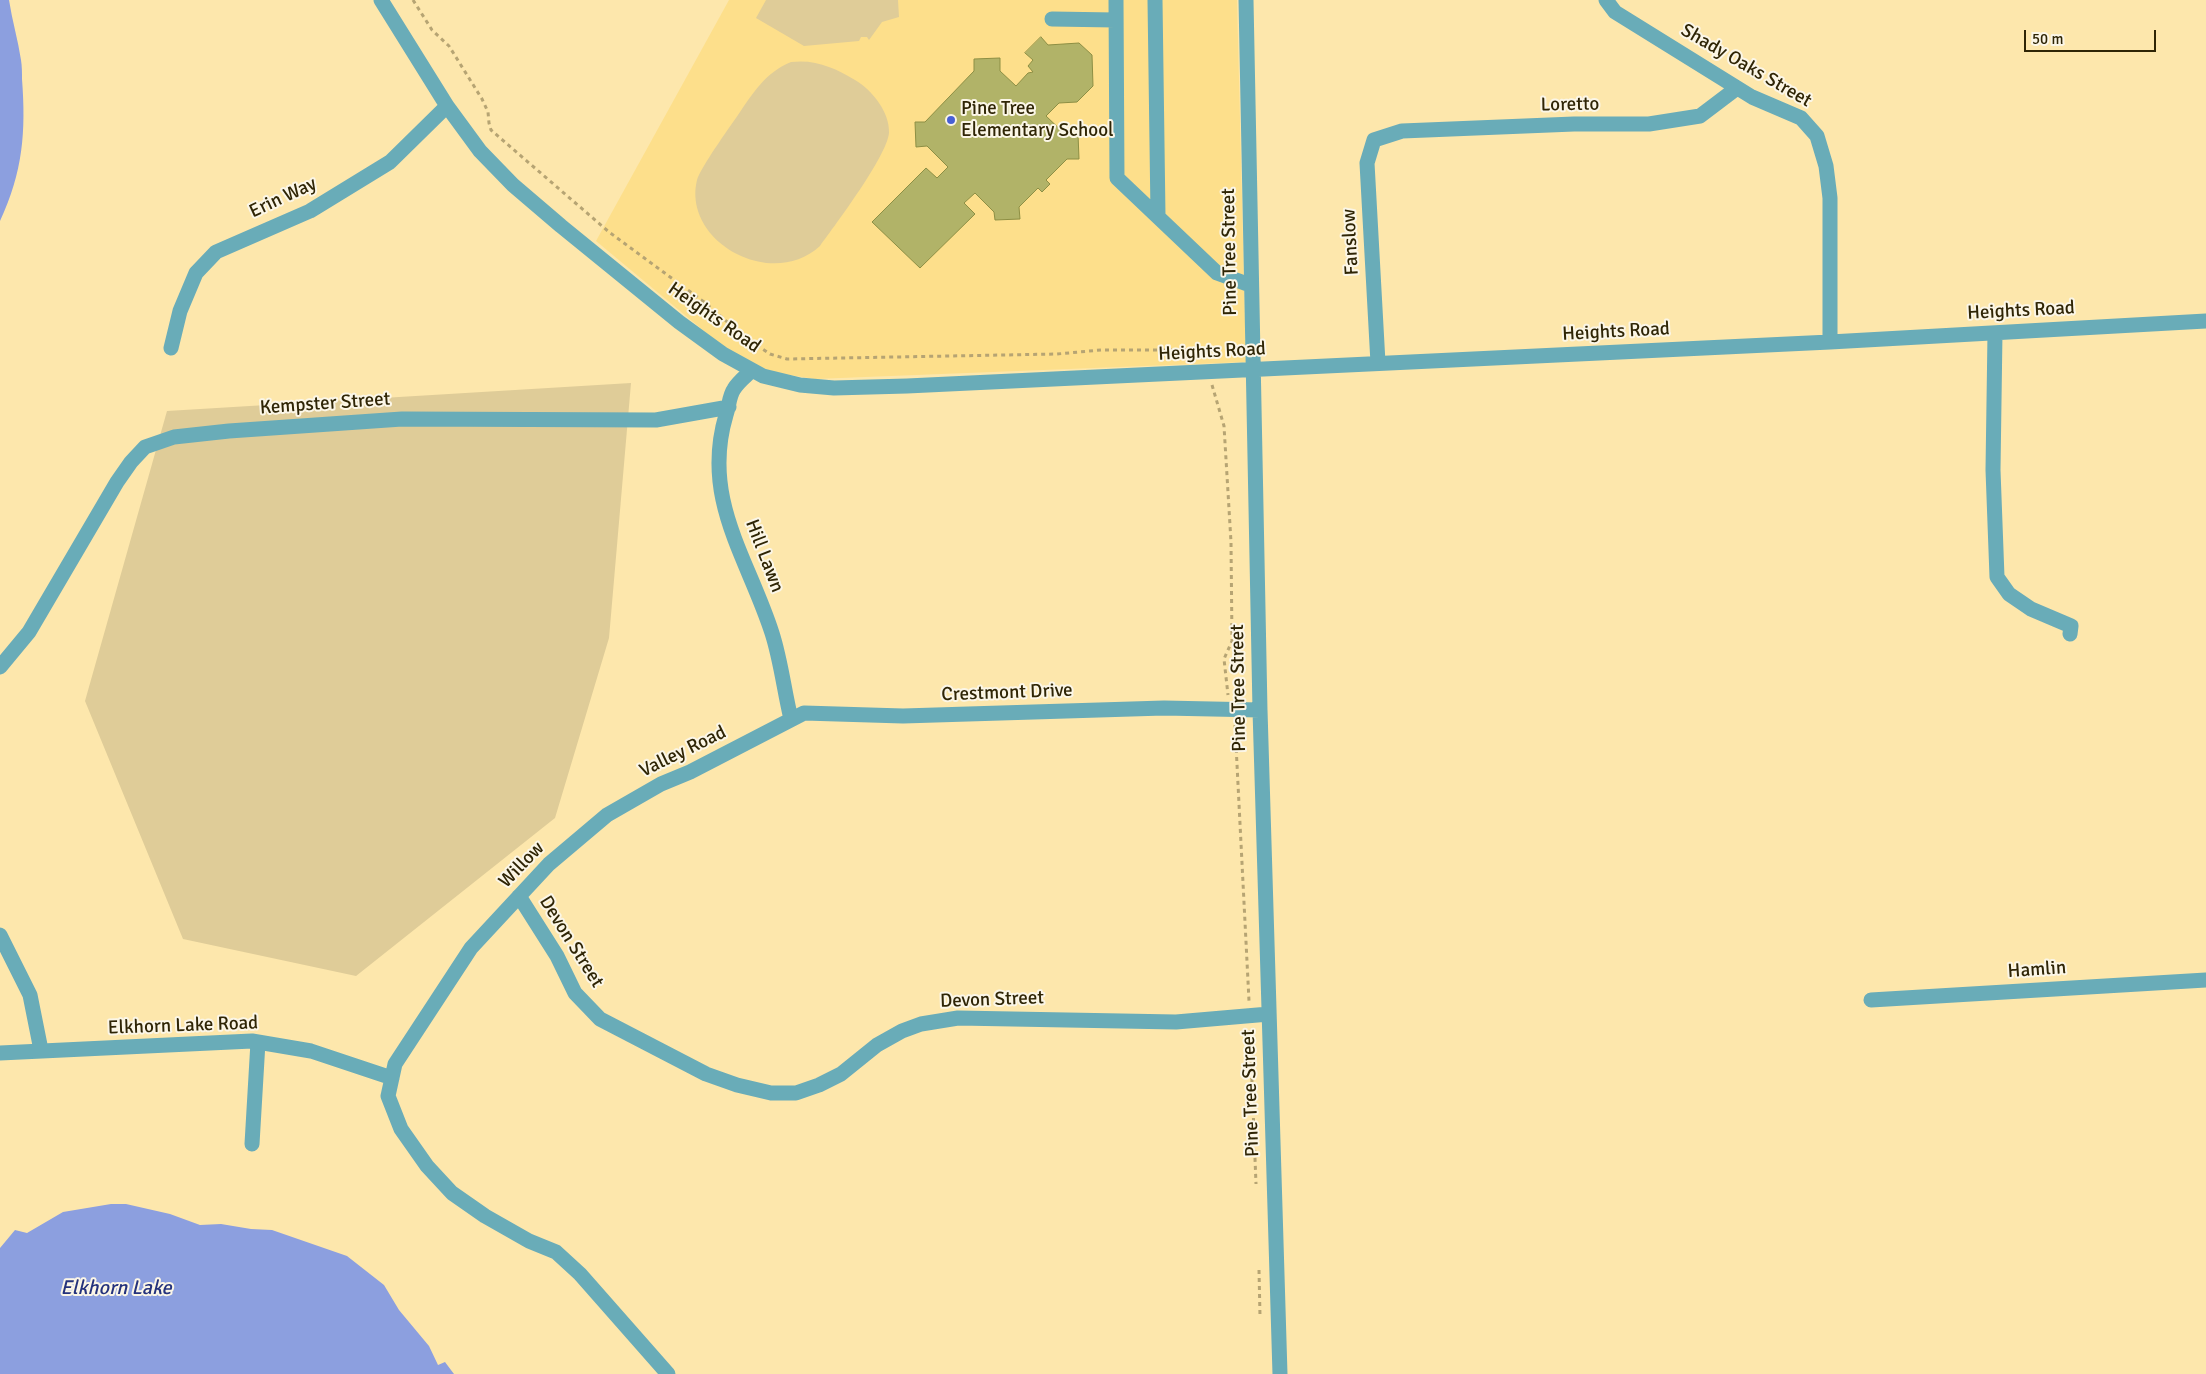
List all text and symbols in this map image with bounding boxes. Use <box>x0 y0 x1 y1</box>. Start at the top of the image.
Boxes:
street label: Shady Oaks Street <box>1677 19 1815 113</box>
scale bar <box>2026 20 2158 52</box>
text: 50 m <box>2032 30 2063 48</box>
street label: Loretto <box>1541 93 1599 117</box>
place label: Pine Tree Elementary School <box>961 98 1114 142</box>
marker: Pine Tree Elementary School <box>945 114 957 126</box>
street label: Erin Way <box>246 173 320 223</box>
street label: Pine Tree Street <box>1217 188 1243 316</box>
street label: Fanslow <box>1338 208 1364 276</box>
street label: Heights Road <box>663 278 765 358</box>
street label: Heights Road <box>1967 297 2075 325</box>
street label: Heights Road <box>1562 318 1670 346</box>
street label: Heights Road <box>1158 338 1266 366</box>
street label: Kempster Street <box>259 388 391 420</box>
street label: Hill Lawn <box>740 516 788 596</box>
street label: Pine Tree Street <box>1226 624 1252 752</box>
street label: Crestmont Drive <box>941 679 1073 707</box>
street label: Valley Road <box>636 721 730 783</box>
street label: Willow <box>495 837 549 893</box>
street label: Devon Street <box>534 892 608 992</box>
street label: Hamlin <box>2007 957 2067 983</box>
street label: Devon Street <box>940 987 1044 1013</box>
street label: Elkhorn Lake Road <box>107 1012 259 1040</box>
street label: Pine Tree Street <box>1237 1029 1265 1157</box>
water label: Elkhorn Lake <box>60 1277 172 1301</box>

